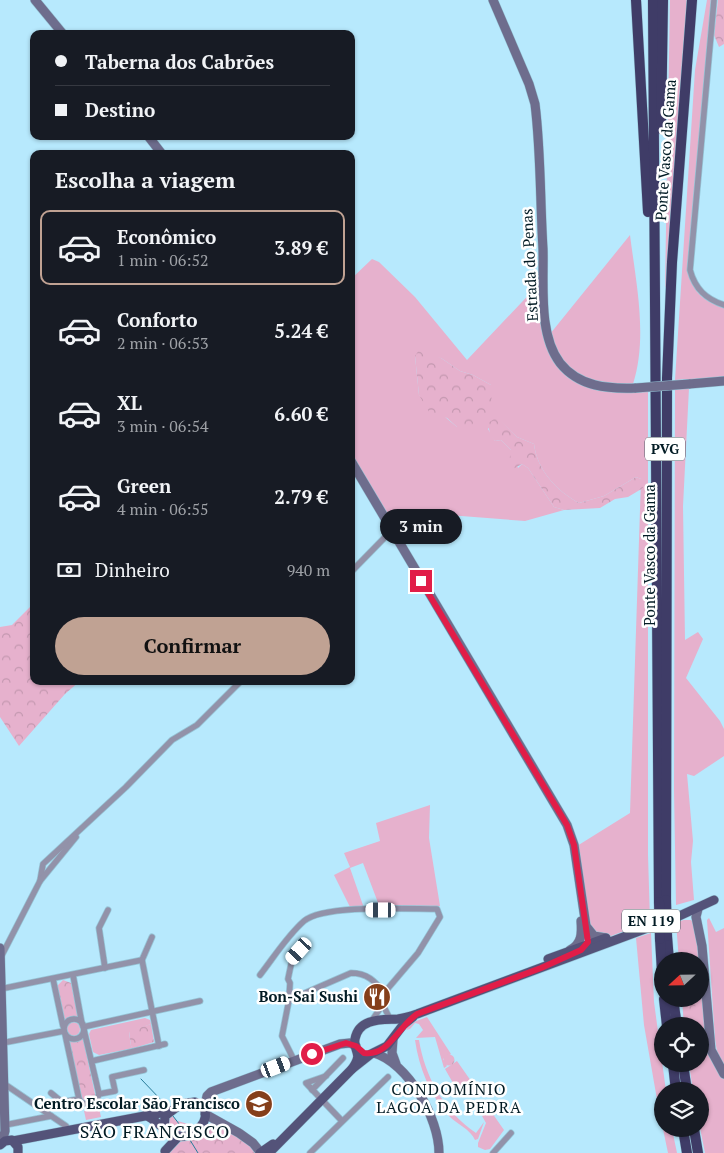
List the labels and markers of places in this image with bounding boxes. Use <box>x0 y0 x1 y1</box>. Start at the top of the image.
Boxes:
restaurant icon: Bon-Sai Sushi <box>362 982 392 1012</box>
place label: Bon-Sai Sushi <box>259 986 358 1006</box>
school or university icon: Centro Escolar São Francisco <box>244 1089 274 1119</box>
place label: Centro Escolar São Francisco <box>34 1093 240 1113</box>

